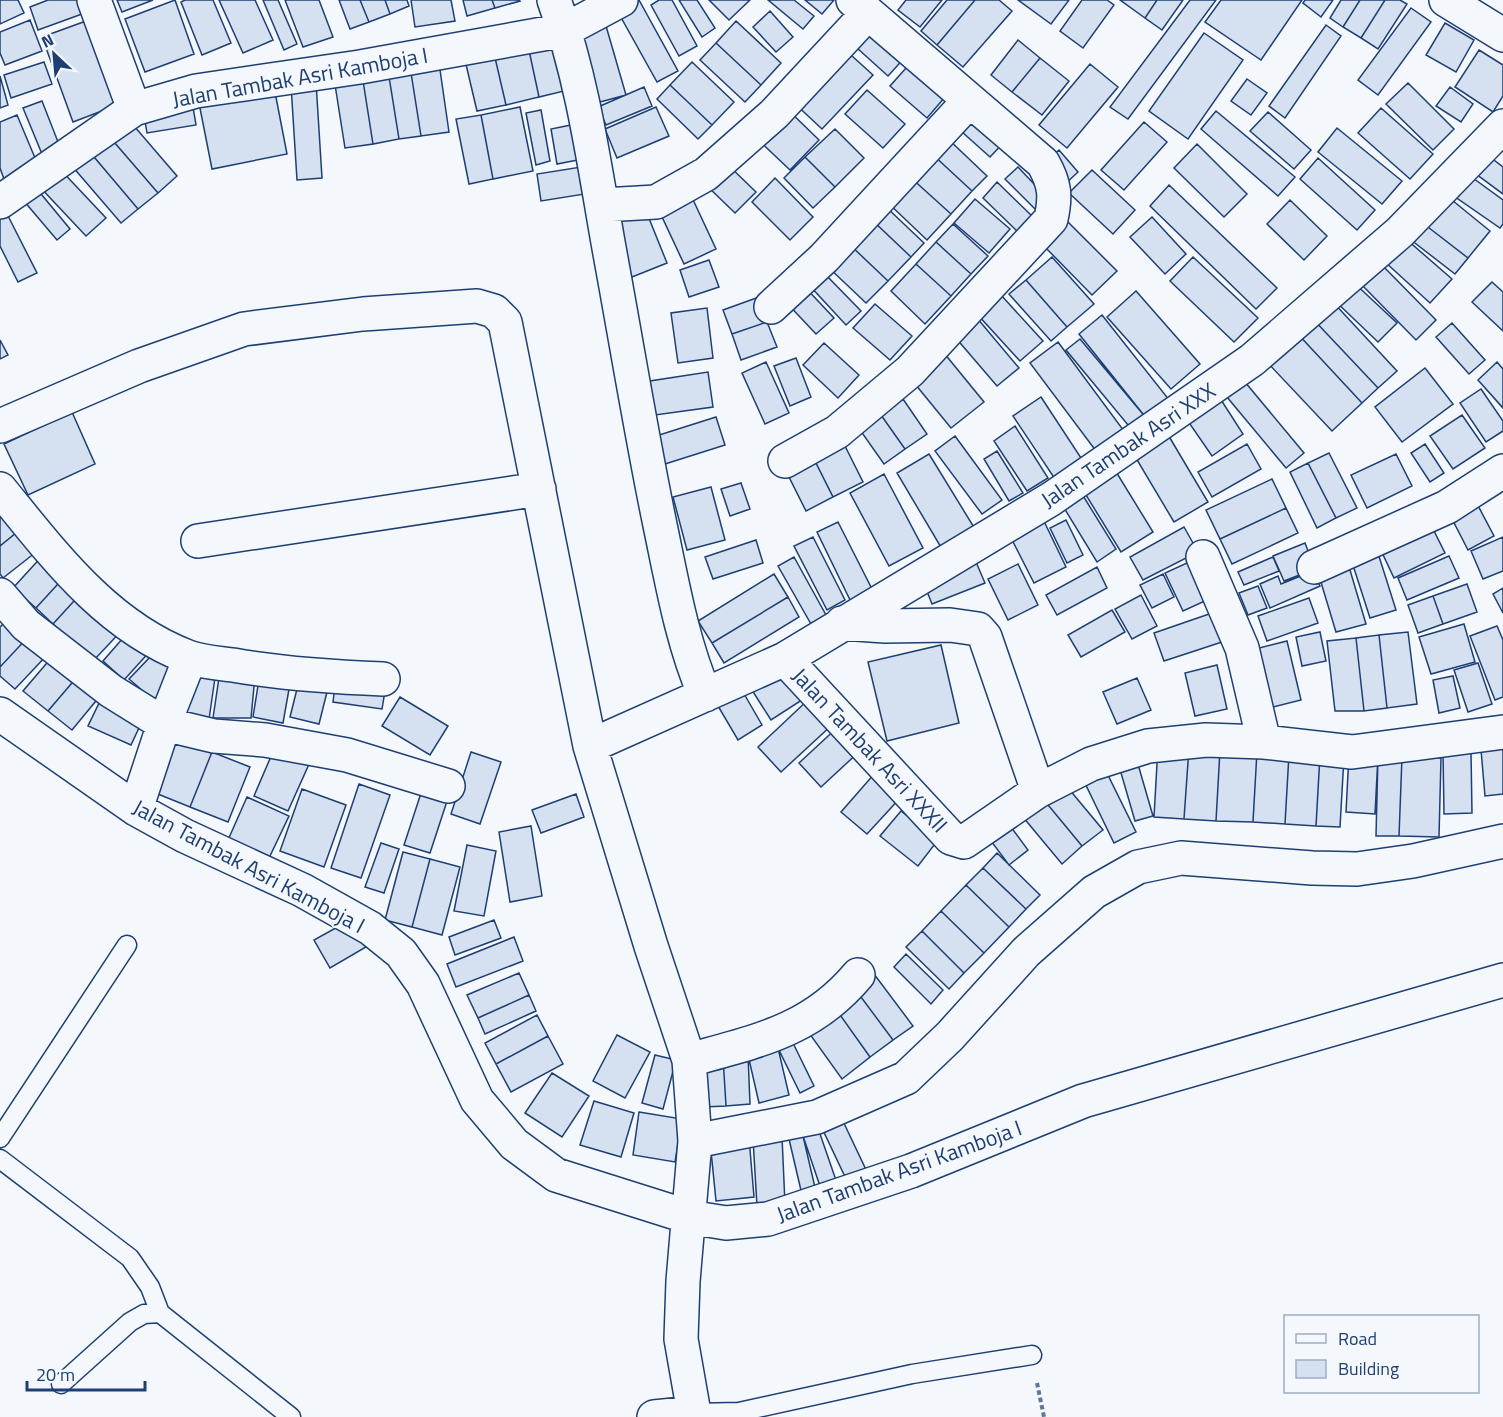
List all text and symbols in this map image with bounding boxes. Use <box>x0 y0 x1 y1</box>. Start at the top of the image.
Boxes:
north arrow <box>24 24 84 84</box>
text: N <box>37 27 58 54</box>
street label: Jalan Tambak Asri Kamboja I <box>170 38 430 116</box>
street label: Jalan Tambak Asri XXX <box>1034 374 1222 516</box>
street label: Jalan Tambak Asri XXXII <box>784 660 956 840</box>
street label: Jalan Tambak Asri Kamboja I <box>127 790 371 942</box>
street label: Jalan Tambak Asri Kamboja I <box>772 1111 1026 1231</box>
legend <box>1284 1315 1479 1393</box>
text: Road <box>1338 1325 1377 1352</box>
scale bar <box>27 1354 146 1392</box>
text: Building <box>1338 1355 1399 1382</box>
text: 20 m <box>36 1361 75 1388</box>

